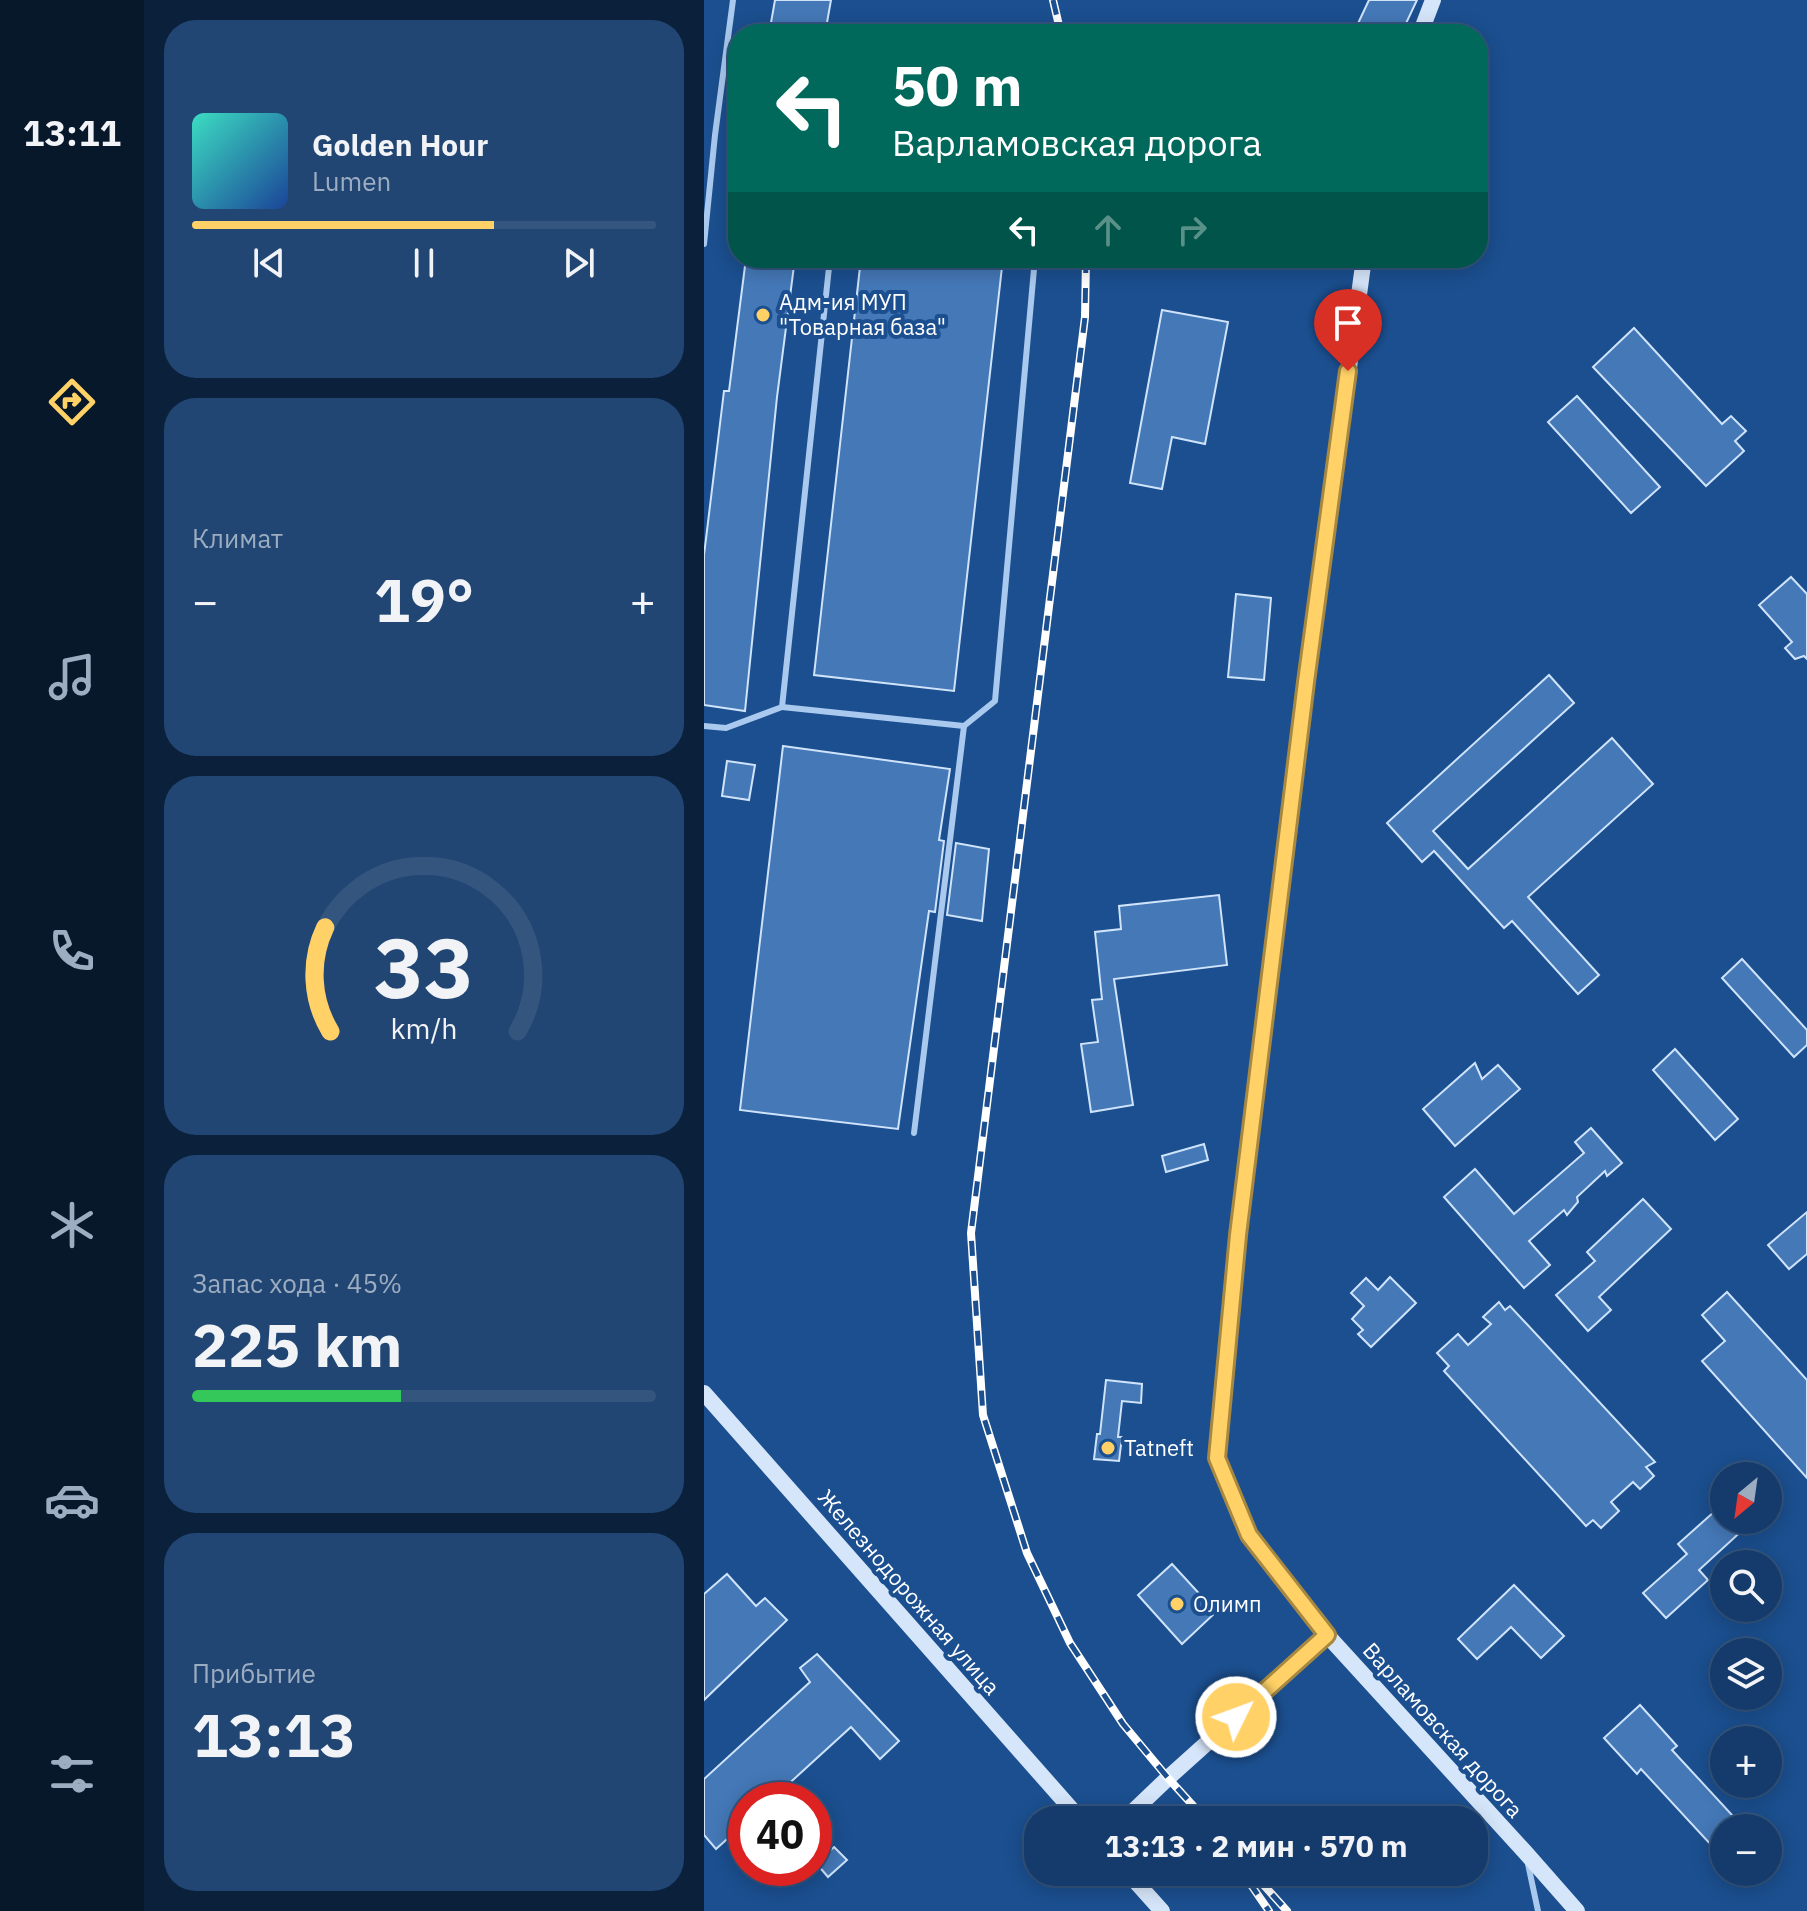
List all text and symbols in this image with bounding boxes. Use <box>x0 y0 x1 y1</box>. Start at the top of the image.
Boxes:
text: 50 m <box>892 49 1022 121</box>
icon: left <box>760 56 864 160</box>
text: 13:11 <box>23 109 121 156</box>
text: Варламовская дорога <box>892 119 1262 166</box>
text: Golden Hour <box>312 125 488 164</box>
text: Lumen <box>312 164 391 198</box>
icon: left <box>1002 208 1046 252</box>
icon: ahead <box>1086 208 1130 252</box>
icon: right <box>1170 208 1214 252</box>
icon: previous <box>247 241 291 285</box>
icon: pause <box>402 241 446 285</box>
icon: next <box>557 241 601 285</box>
place label: Адм-ия МУП "Товарная база" <box>779 287 946 341</box>
pin <box>1314 289 1382 371</box>
icon: arrive <box>1326 301 1370 345</box>
marker: Адм-ия МУП "Товарная база" <box>754 306 772 324</box>
icon: directions <box>44 374 100 430</box>
text: Климат <box>192 521 283 555</box>
text: 19° <box>374 560 474 639</box>
text: − <box>192 572 218 629</box>
text: + <box>630 572 656 629</box>
icon: music <box>44 649 100 705</box>
text: 33 <box>374 912 474 1020</box>
icon: phone <box>44 923 100 979</box>
text: km/h <box>390 1010 458 1047</box>
icon: climate <box>44 1197 100 1253</box>
text: Запас хода · 45% <box>192 1266 402 1300</box>
text: 225 km <box>192 1305 402 1384</box>
place label: Tatneft <box>1124 1433 1194 1462</box>
marker: Tatneft <box>1099 1439 1117 1457</box>
north arrow <box>1710 1462 1782 1534</box>
map controls <box>1710 1462 1782 1886</box>
icon: car <box>44 1472 100 1528</box>
street label: Железнодорожная улица <box>812 1483 1007 1701</box>
button: search <box>1710 1550 1782 1622</box>
place label: Олимп <box>1193 1589 1262 1618</box>
marker: Олимп <box>1168 1595 1186 1613</box>
street label: Варламовская дорога <box>1357 1636 1530 1824</box>
button: layers <box>1710 1638 1782 1710</box>
text: Прибытие <box>192 1656 316 1690</box>
position arrow <box>1194 1675 1278 1759</box>
text: 13:13 <box>192 1695 356 1774</box>
button: + <box>1710 1726 1782 1798</box>
icon: filters <box>44 1746 100 1802</box>
speed limit sign: 40 <box>728 1782 832 1886</box>
button: − <box>1710 1814 1782 1886</box>
text: 13:13 · 2 мин · 570 m <box>1104 1826 1408 1865</box>

